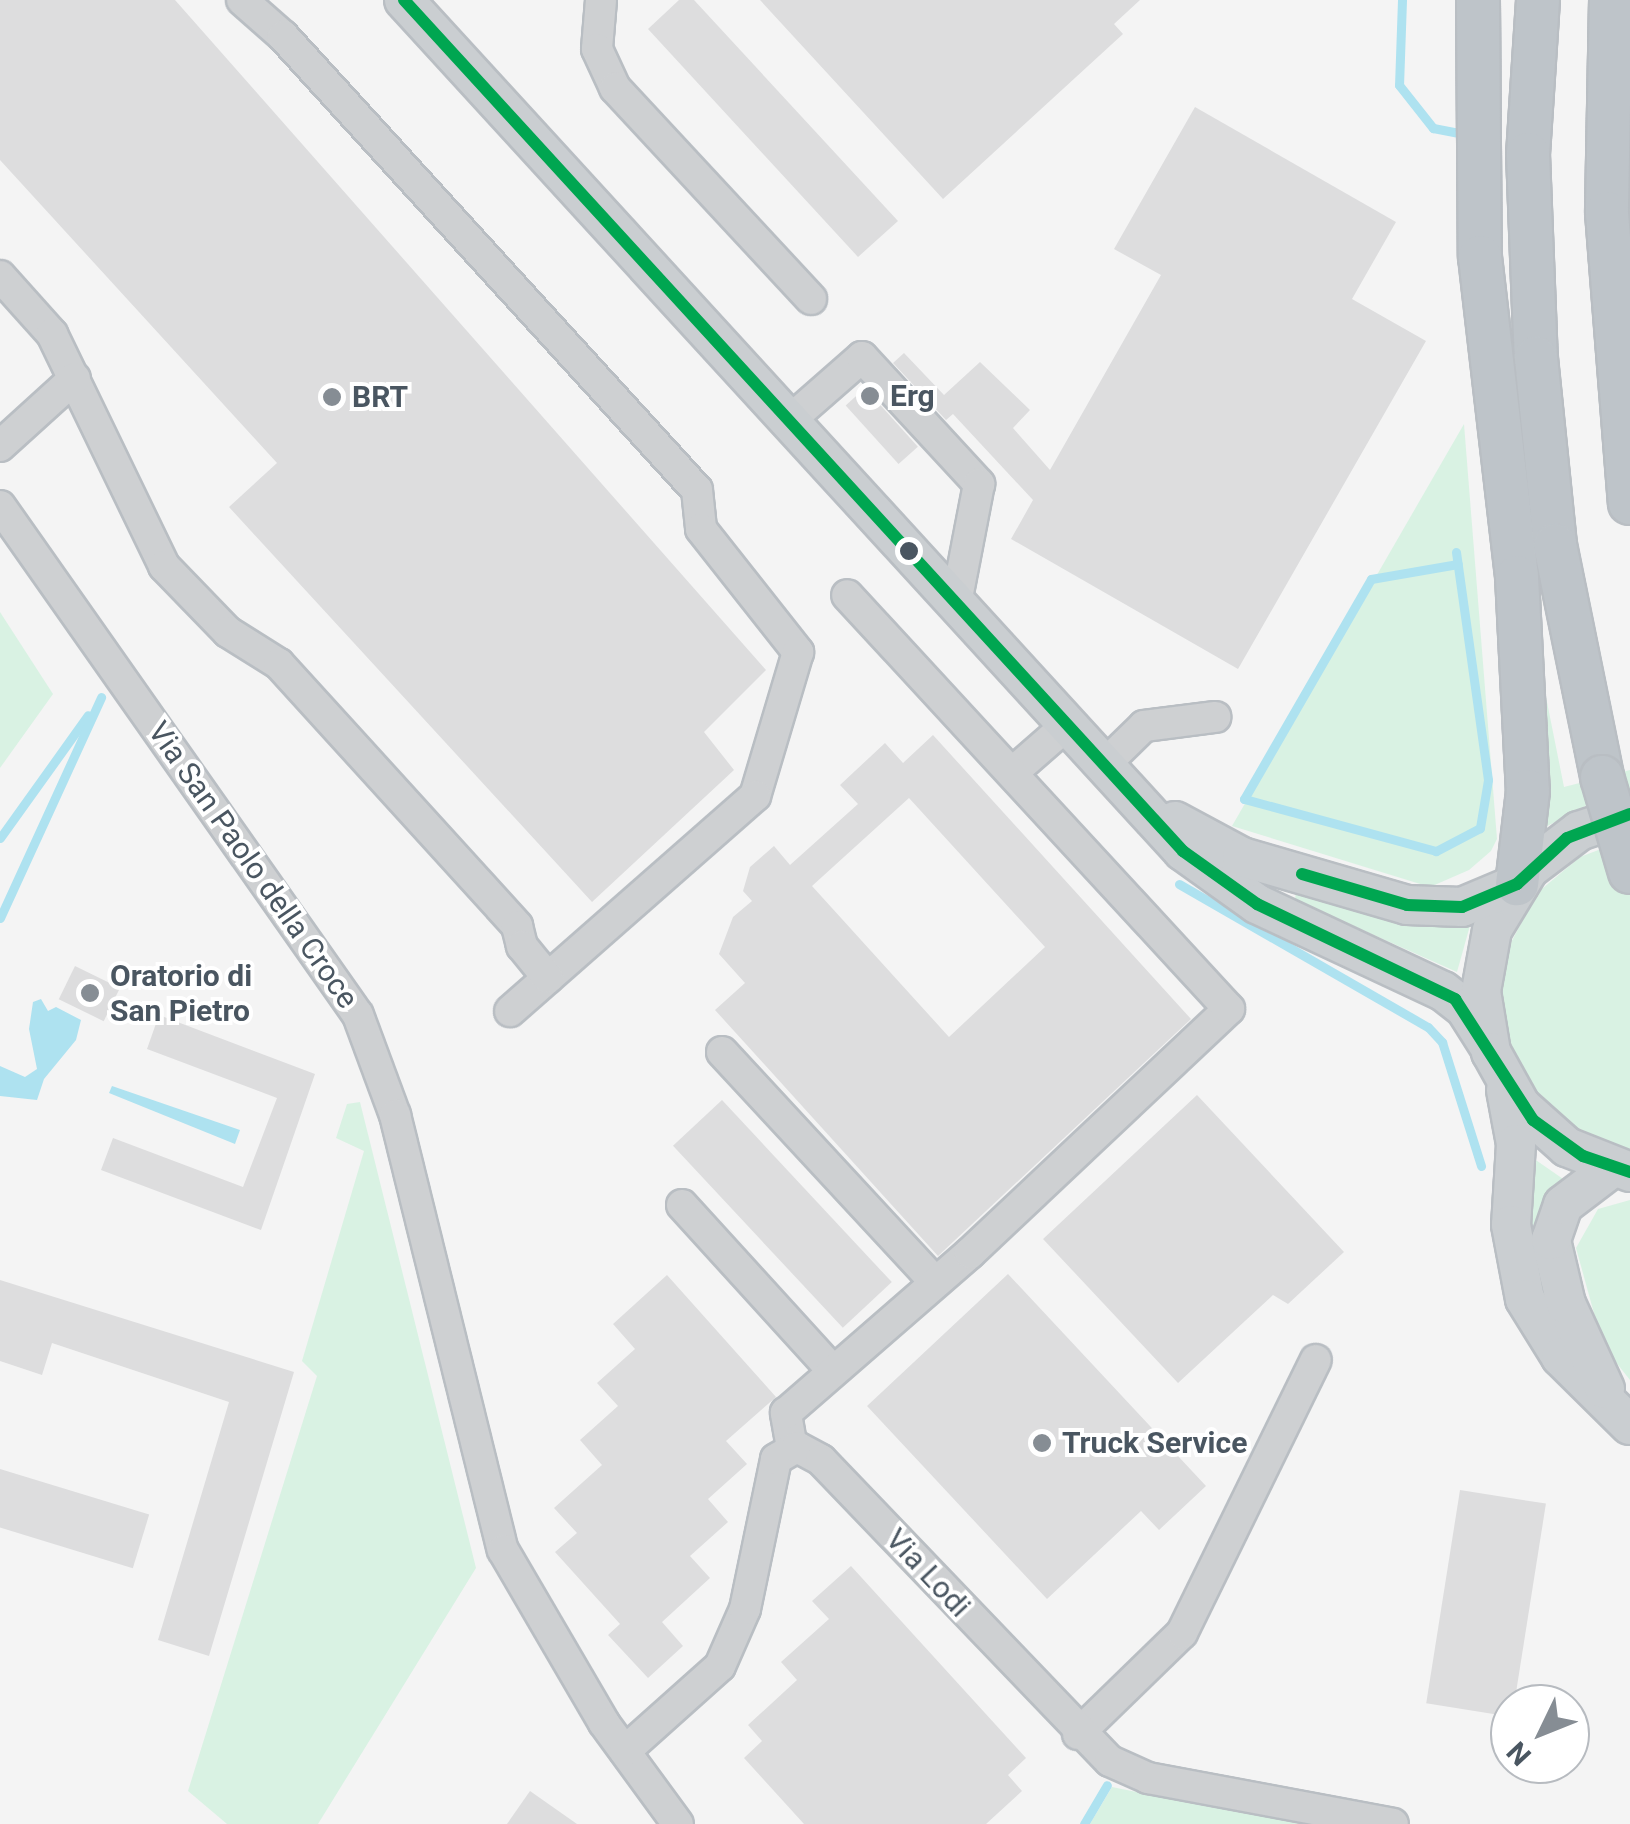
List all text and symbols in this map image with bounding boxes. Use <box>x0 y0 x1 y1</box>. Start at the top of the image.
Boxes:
place label: Erg <box>890 378 935 414</box>
place label: BRT <box>352 379 408 415</box>
marker: Erg <box>859 385 881 407</box>
marker: BRT <box>321 386 343 408</box>
unlabelled marker <box>899 541 919 561</box>
street label: Via San Paolo della Croce <box>140 715 366 1015</box>
place label: Oratorio di San Pietro <box>110 958 252 1028</box>
marker: Oratorio di San Pietro <box>79 982 101 1004</box>
place label: Truck Service <box>1062 1425 1247 1461</box>
marker: Truck Service <box>1031 1432 1053 1454</box>
street label: Via Lodi <box>878 1521 978 1625</box>
north arrow <box>1490 1684 1590 1784</box>
text: N <box>1500 1735 1538 1772</box>

